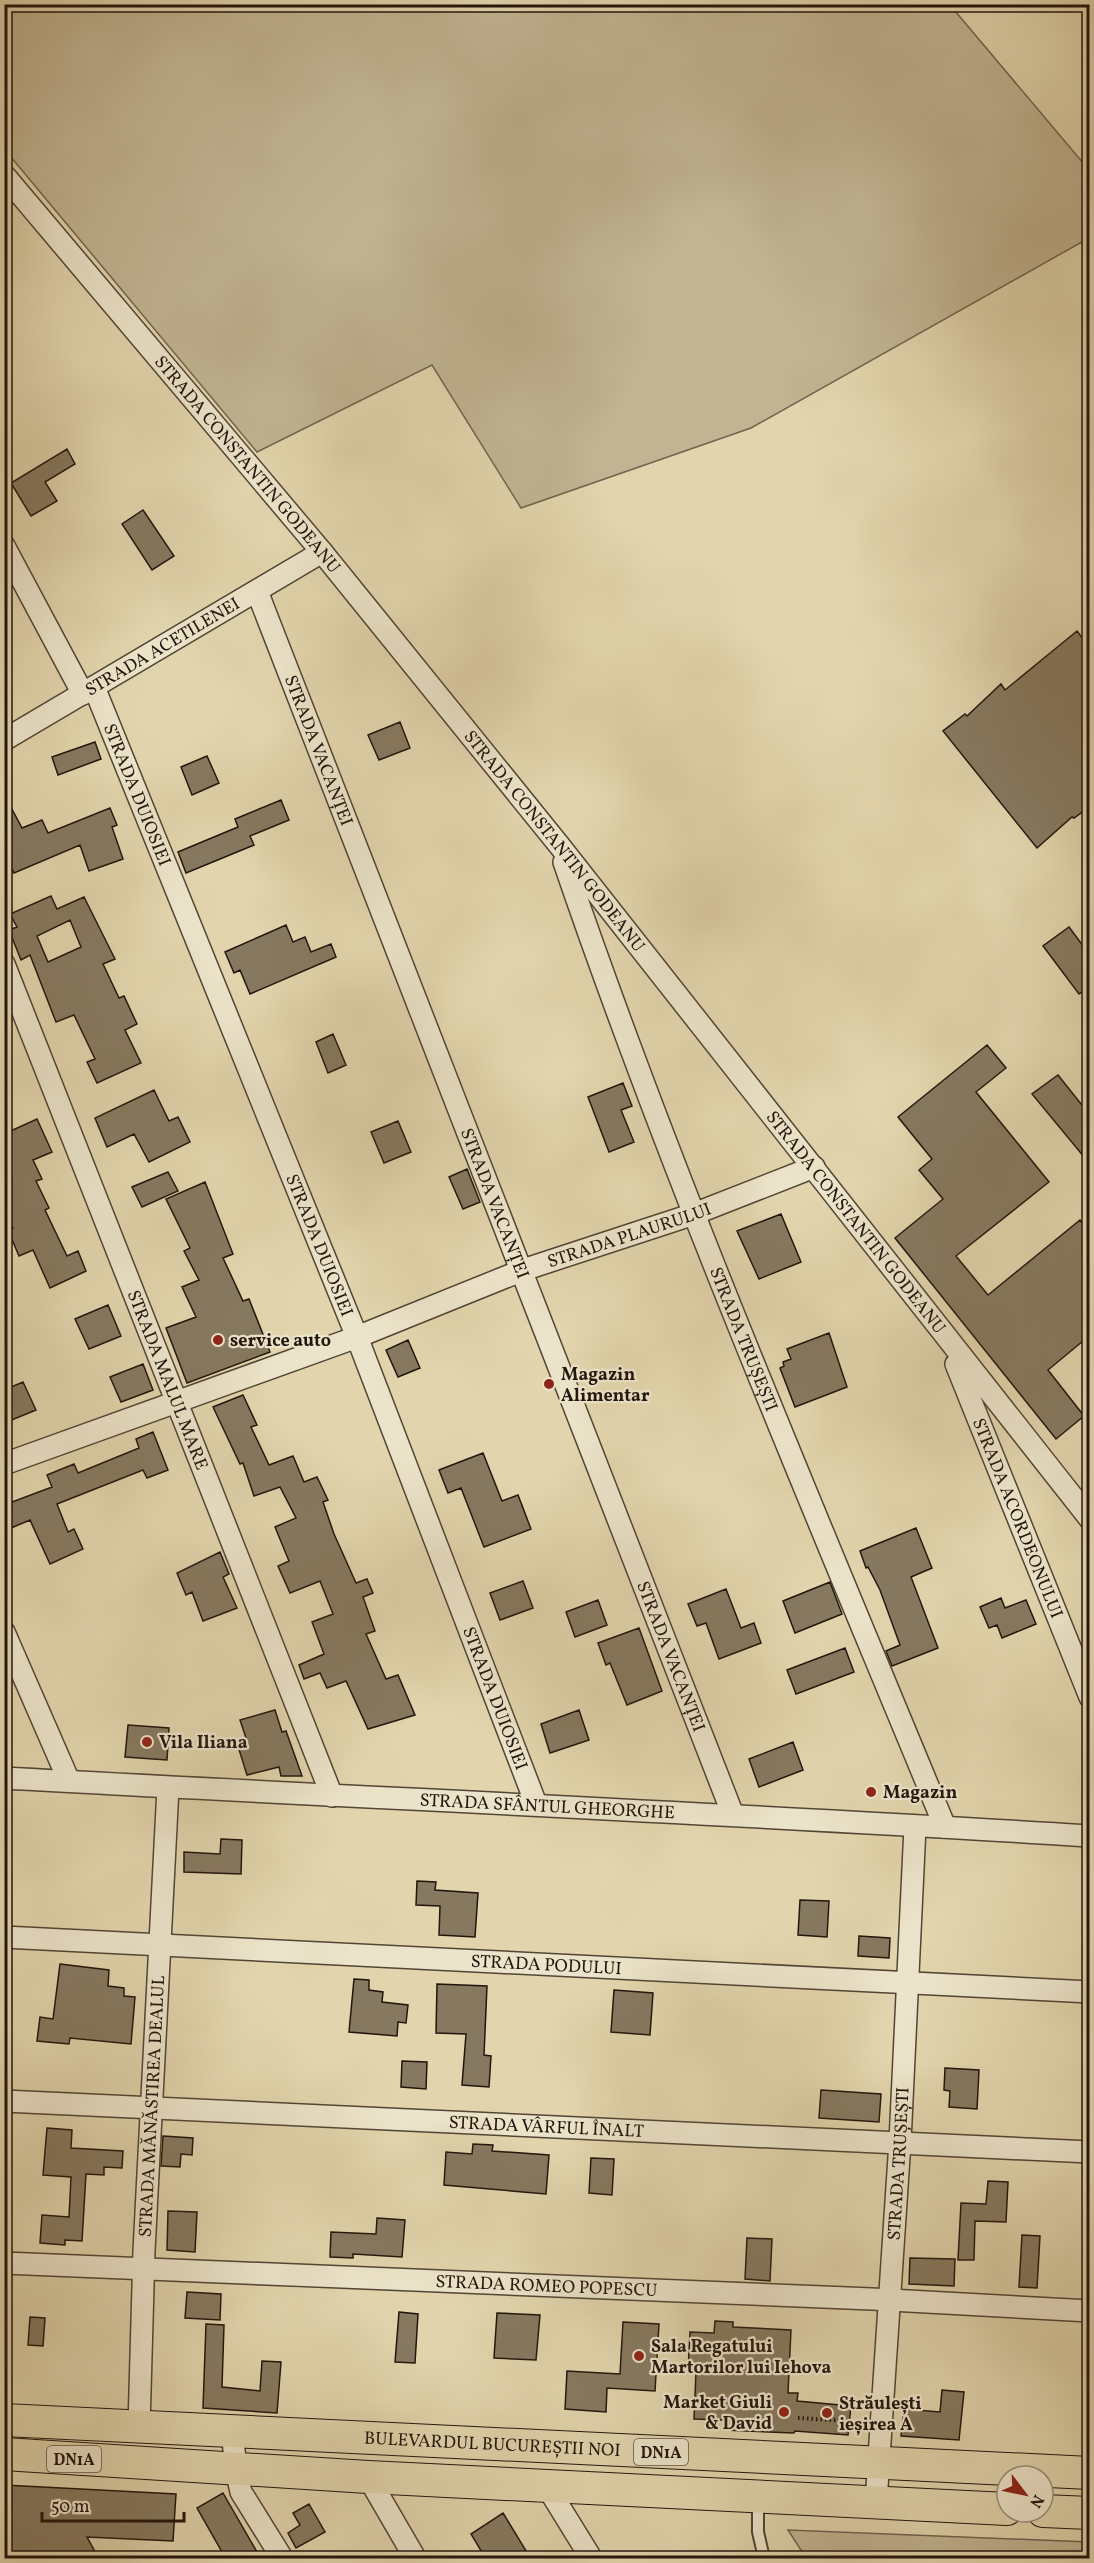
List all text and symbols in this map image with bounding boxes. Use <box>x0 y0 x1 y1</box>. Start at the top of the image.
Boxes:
street label: STRADA CONSTANTIN GODEANU <box>148 351 345 579</box>
street label: STRADA ACETILENEI <box>81 592 245 703</box>
street label: STRADA VACANȚEI <box>277 672 358 830</box>
street label: STRADA DUIOSIEI <box>96 720 176 870</box>
street label: STRADA CONSTANTIN GODEANU <box>457 725 650 958</box>
street label: STRADA CONSTANTIN GODEANU <box>759 1106 951 1340</box>
street label: STRADA VACANȚEI <box>453 1125 534 1283</box>
street label: STRADA DUIOSIEI <box>278 1171 358 1321</box>
street label: STRADA PLAURULUI <box>545 1197 715 1275</box>
street label: STRADA TRUȘEȘTI <box>702 1264 783 1416</box>
street label: STRADA MALUL MARE <box>120 1287 213 1474</box>
place label: service auto <box>230 1329 331 1354</box>
marker: service auto <box>211 1333 225 1347</box>
place label: Magazin Alimentar <box>561 1363 650 1409</box>
marker: Magazin Alimentar <box>542 1377 556 1391</box>
street label: STRADA ACORDEONULUI <box>965 1415 1068 1622</box>
street label: STRADA VACANȚEI <box>629 1578 710 1736</box>
street label: STRADA DUIOSIEI <box>455 1623 533 1774</box>
place label: Vila Iliana <box>159 1731 248 1756</box>
marker: Vila Iliana <box>140 1735 154 1749</box>
place label: Magazin <box>883 1781 957 1806</box>
marker: Magazin <box>864 1785 878 1799</box>
street label: STRADA SFÂNTUL GHEORGHE <box>419 1789 676 1826</box>
street label: STRADA PODULUI <box>470 1950 622 1982</box>
street label: STRADA MĂNĂSTIREA DEALUL <box>134 1975 172 2238</box>
street label: STRADA TRUȘEȘTI <box>882 2086 917 2241</box>
street label: STRADA VÂRFUL ÎNALT <box>448 2111 645 2145</box>
street label: STRADA ROMEO POPESCU <box>435 2270 658 2304</box>
place label: Sala Regatului Martorilor lui Iehova <box>651 2335 831 2381</box>
marker: Sala Regatului Martorilor lui Iehova <box>632 2349 646 2363</box>
place label: Market Giuli & David <box>663 2391 772 2437</box>
place label: Străulești ieșirea A <box>839 2392 922 2438</box>
marker: Market Giuli & David <box>777 2405 791 2419</box>
marker: Străulești ieșirea A <box>820 2406 834 2420</box>
street label: BULEVARDUL BUCUREȘTII NOI <box>363 2427 621 2464</box>
road number: DN1A <box>634 2439 688 2465</box>
road number: DN1A <box>47 2446 101 2472</box>
north arrow <box>995 2464 1055 2524</box>
scale bar <box>42 2485 184 2523</box>
text: N <box>1023 2490 1048 2512</box>
text: 50 m <box>51 2495 90 2520</box>

